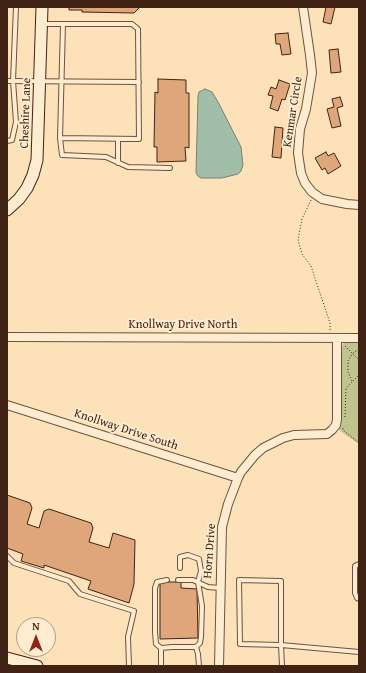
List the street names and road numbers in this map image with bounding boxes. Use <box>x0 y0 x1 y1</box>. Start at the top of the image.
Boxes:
street label: Kenmar Circle <box>280 76 306 148</box>
street label: Cheshire Lane <box>18 77 34 149</box>
street label: Knollway Drive North <box>129 318 237 332</box>
street label: Knollway Drive South <box>72 406 180 454</box>
street label: Horn Drive <box>201 523 219 579</box>

